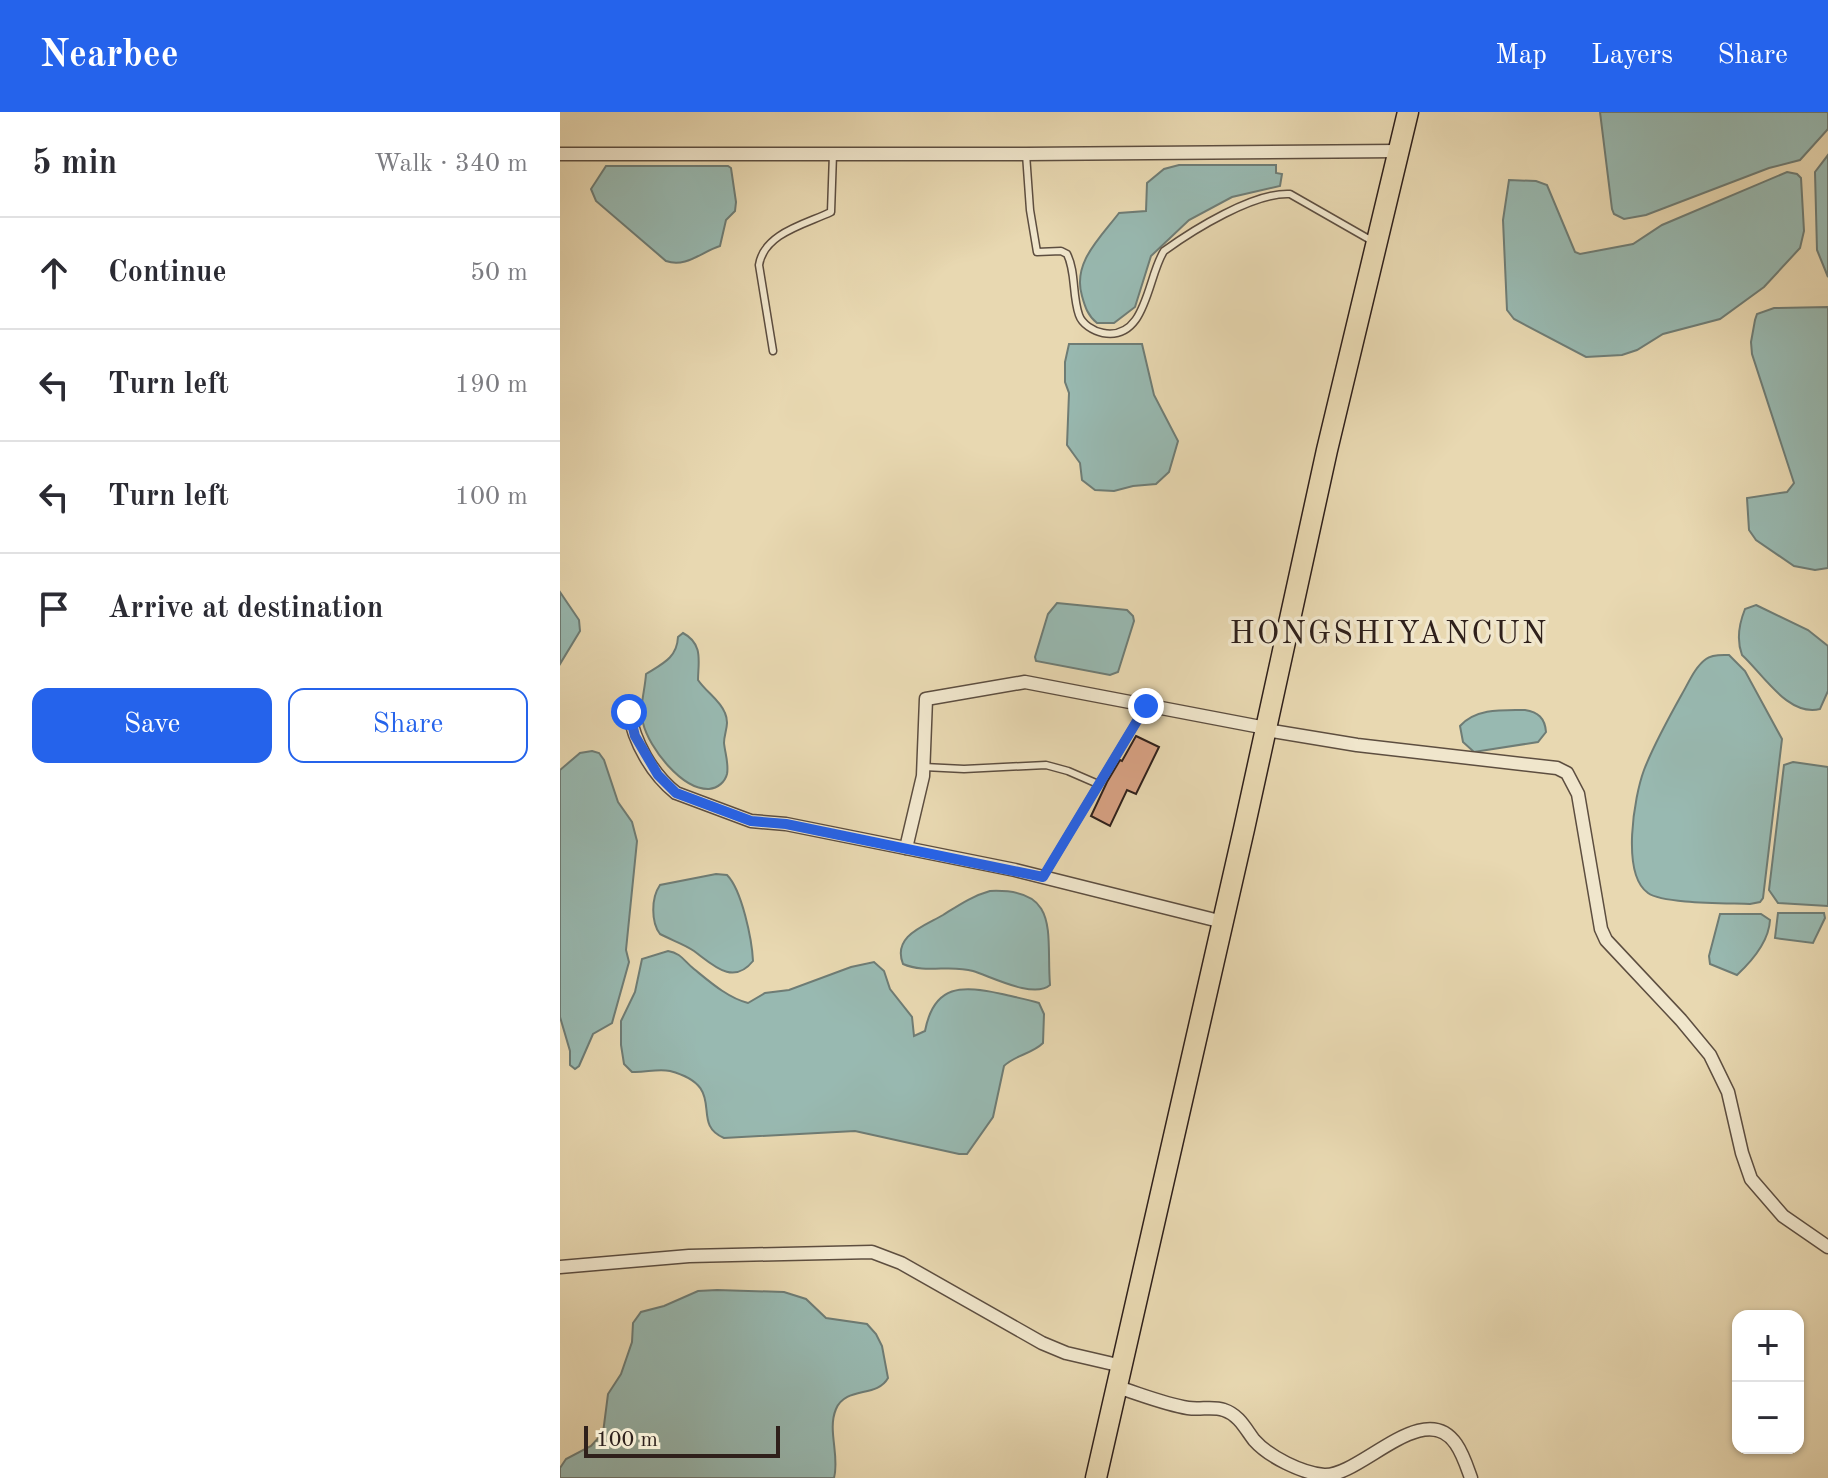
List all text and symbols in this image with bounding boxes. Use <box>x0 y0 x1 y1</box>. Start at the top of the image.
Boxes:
text: Nearbee <box>40 37 179 75</box>
text: Map <box>1495 42 1547 70</box>
text: Layers <box>1591 42 1673 70</box>
text: Share <box>1717 42 1788 70</box>
text: 5 min <box>32 147 117 181</box>
text: Walk · 340 m <box>374 151 528 177</box>
icon: ahead <box>32 251 76 295</box>
text: Continue <box>108 258 227 288</box>
text: 50 m <box>470 260 528 286</box>
icon: left <box>32 363 76 407</box>
text: Turn left <box>108 370 229 400</box>
text: 190 m <box>455 372 528 398</box>
icon: left <box>32 475 76 519</box>
text: Turn left <box>108 482 229 512</box>
text: 100 m <box>455 484 528 510</box>
icon: arrive <box>32 587 76 631</box>
text: Arrive at destination <box>108 594 383 624</box>
district label: HONGSHIYANCUN <box>1230 619 1548 651</box>
button: Save <box>32 688 272 763</box>
button: Share <box>288 688 528 763</box>
route end <box>1128 688 1164 724</box>
route start <box>611 694 647 730</box>
map controls <box>1732 1310 1804 1454</box>
button: + <box>1732 1310 1804 1382</box>
button: − <box>1732 1382 1804 1454</box>
scale bar <box>584 1422 780 1458</box>
text: 100 m <box>596 1429 658 1451</box>

